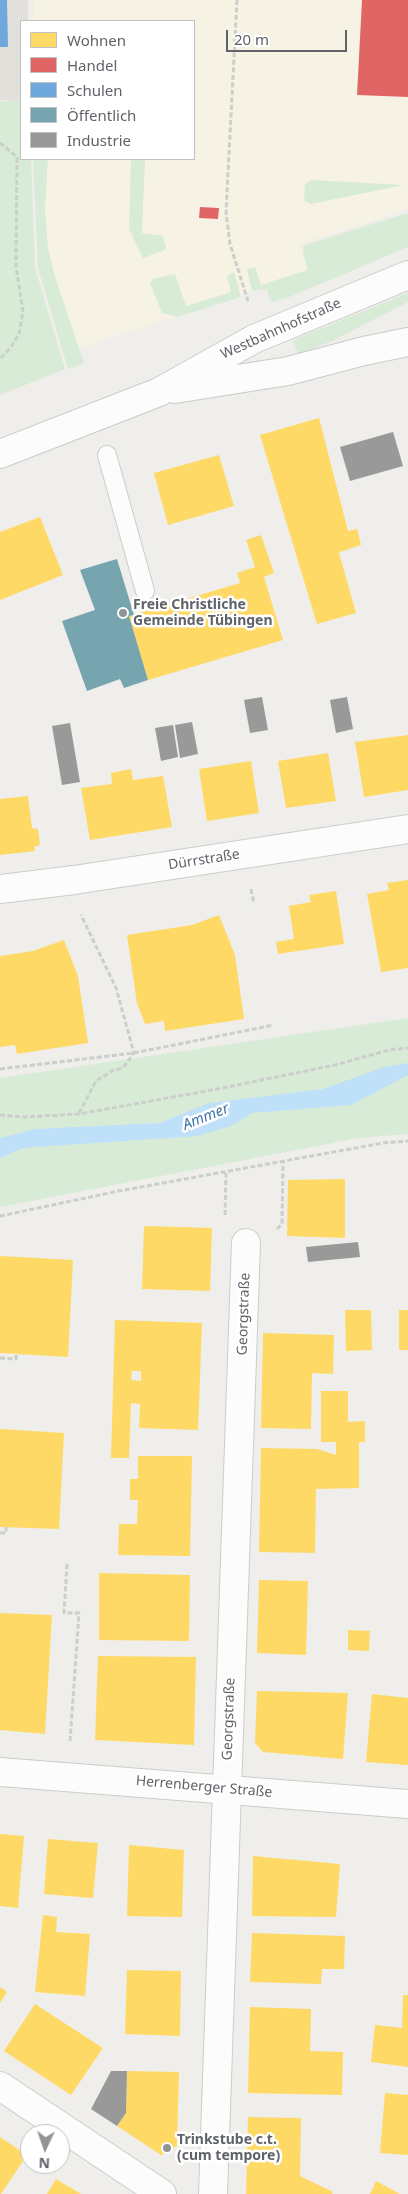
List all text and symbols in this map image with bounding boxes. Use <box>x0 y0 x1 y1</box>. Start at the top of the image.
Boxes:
legend <box>20 20 195 160</box>
scale bar <box>228 20 349 52</box>
text: 20 m <box>234 29 269 49</box>
text: Wohnen <box>67 30 126 50</box>
text: Handel <box>67 55 117 75</box>
text: Schulen <box>67 80 123 100</box>
text: Öffentlich <box>67 105 136 125</box>
text: Industrie <box>67 130 131 150</box>
street label: Westbahnhofstraße <box>218 295 344 363</box>
place label: Freie Christliche Gemeinde Tübingen <box>133 597 273 630</box>
marker: Freie Christliche Gemeinde Tübingen <box>117 607 129 619</box>
street label: Dürrstraße <box>167 846 241 874</box>
water label: Ammer <box>180 1100 232 1134</box>
street label: Georgstraße <box>234 1272 254 1356</box>
street label: Georgstraße <box>219 1677 239 1761</box>
street label: Herrenberger Straße <box>135 1773 273 1801</box>
north arrow <box>20 2124 70 2174</box>
place label: Trinkstube c.t. (cum tempore) <box>177 2132 280 2164</box>
marker: Trinkstube c.t. (cum tempore) <box>161 2142 173 2154</box>
text: N <box>38 2154 50 2173</box>

